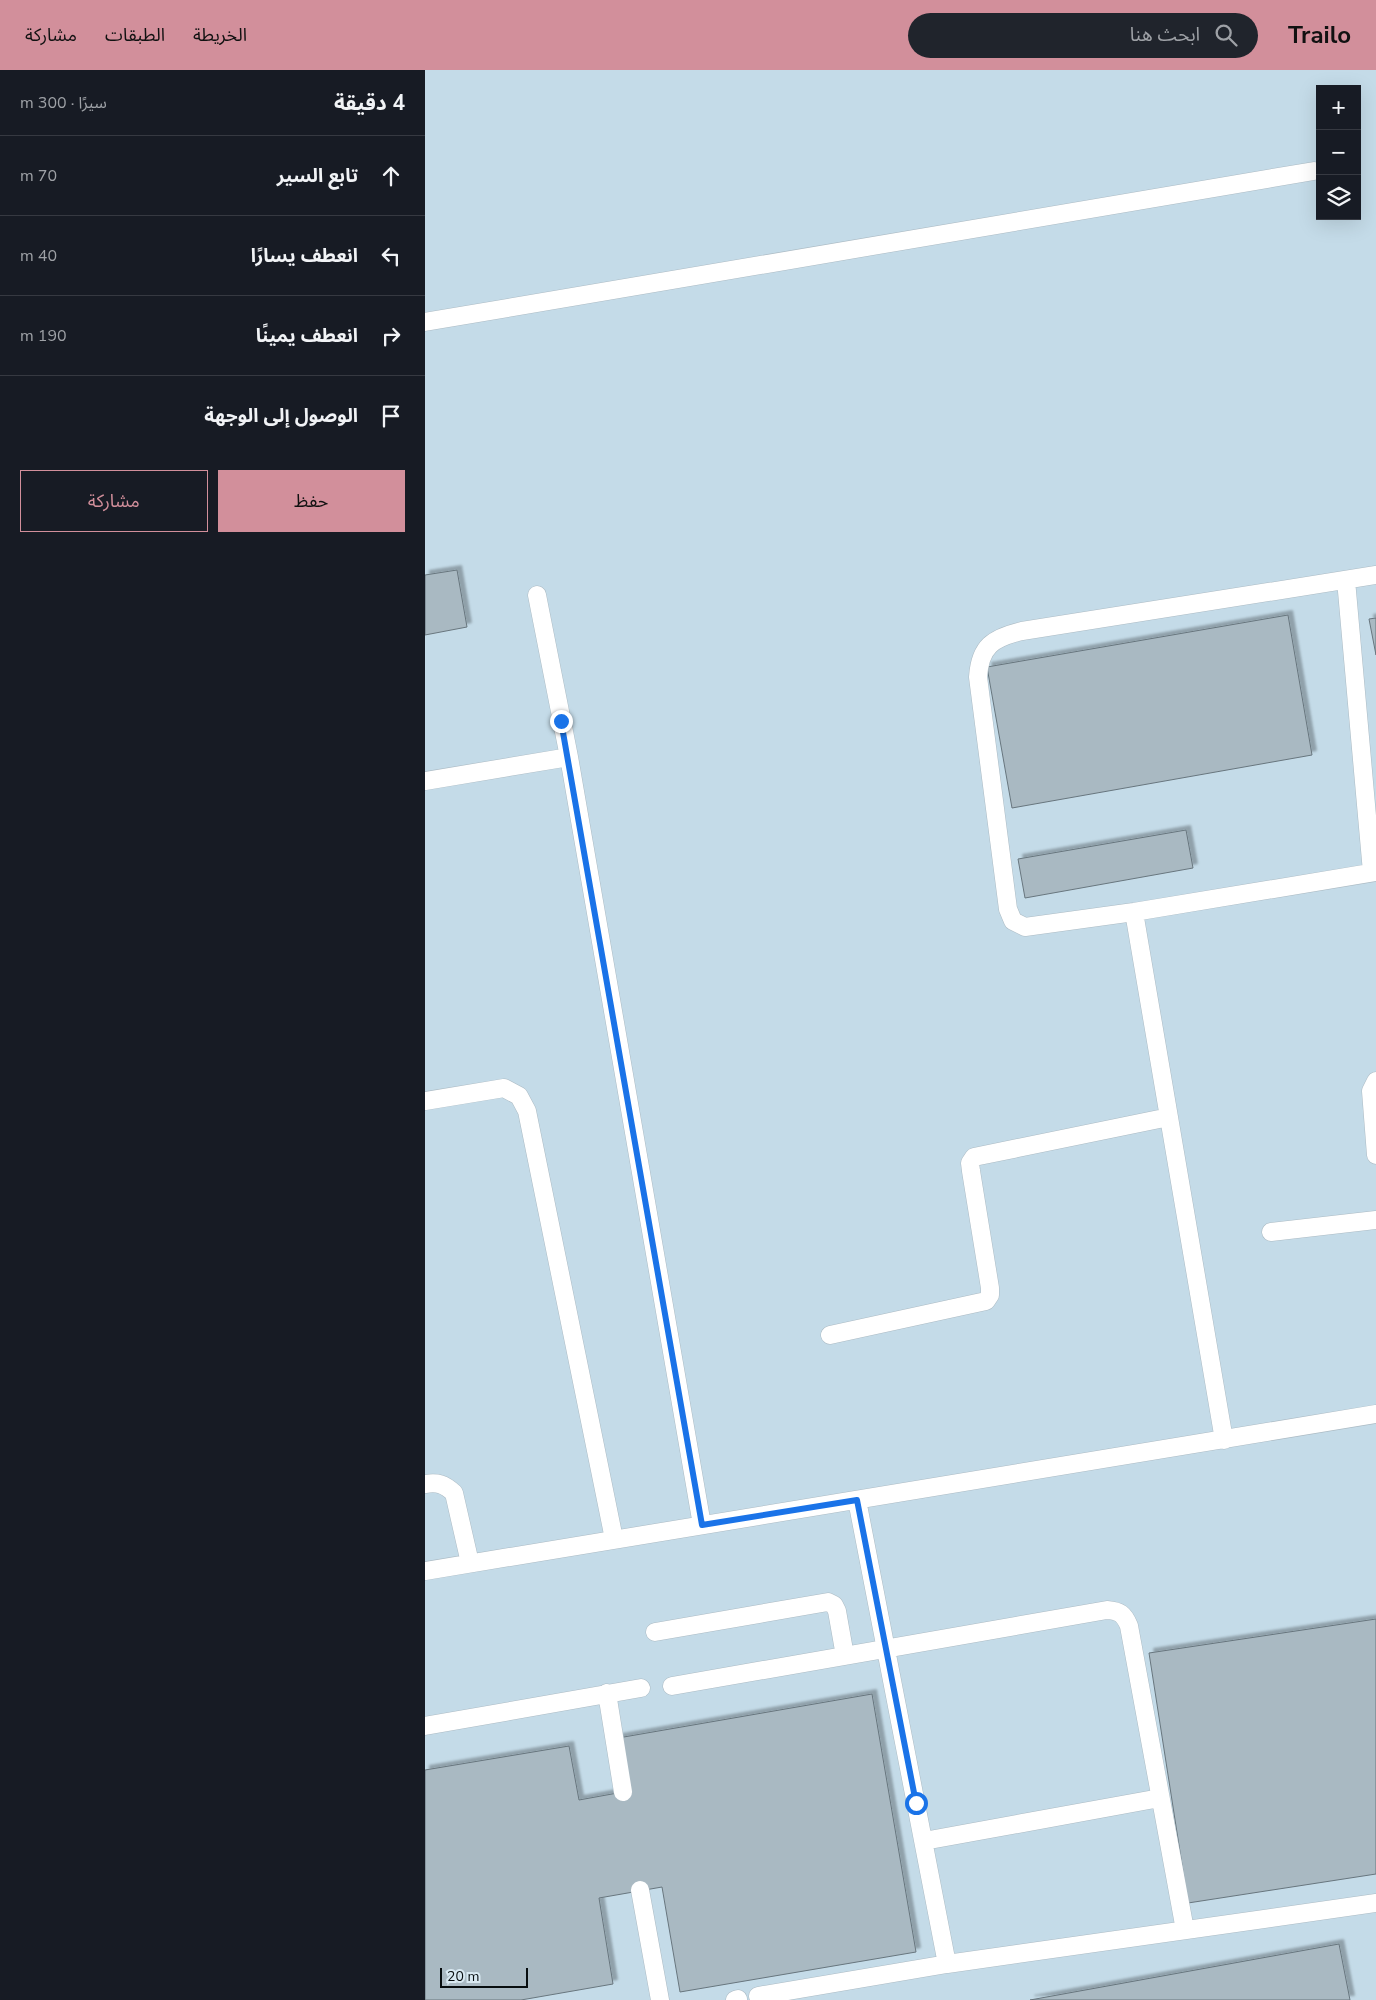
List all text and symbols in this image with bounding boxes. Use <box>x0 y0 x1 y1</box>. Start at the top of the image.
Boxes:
search box <box>908 13 1258 58</box>
text: Trailo <box>1288 19 1351 51</box>
icon: search <box>1212 21 1240 49</box>
text: ابحث هنا <box>1130 22 1200 48</box>
text: مشاركة <box>25 23 77 47</box>
text: الطبقات <box>105 23 165 47</box>
text: الخريطة <box>193 23 247 47</box>
map controls <box>1316 85 1361 220</box>
button: + <box>1316 85 1361 130</box>
text: 4 دقيقة <box>334 89 405 117</box>
text: سيرًا · 300 m <box>20 92 107 114</box>
button: − <box>1316 130 1361 175</box>
icon: ahead <box>377 162 405 190</box>
text: تابع السير <box>277 163 358 189</box>
text: 70 m <box>20 165 57 187</box>
button: layers <box>1316 175 1361 220</box>
icon: left <box>377 242 405 270</box>
text: انعطف يسارًا <box>251 243 358 269</box>
text: 40 m <box>20 245 57 267</box>
icon: right <box>377 322 405 350</box>
text: انعطف يمينًا <box>256 323 358 349</box>
text: 190 m <box>20 325 67 347</box>
icon: arrive <box>377 402 405 430</box>
text: الوصول إلى الوجهة <box>204 403 358 429</box>
button: مشاركة <box>20 470 208 532</box>
button: حفظ <box>218 470 405 532</box>
route end <box>550 710 573 733</box>
route start <box>905 1792 928 1815</box>
scale bar <box>440 1965 527 1988</box>
text: 20 m <box>447 1967 479 1986</box>

